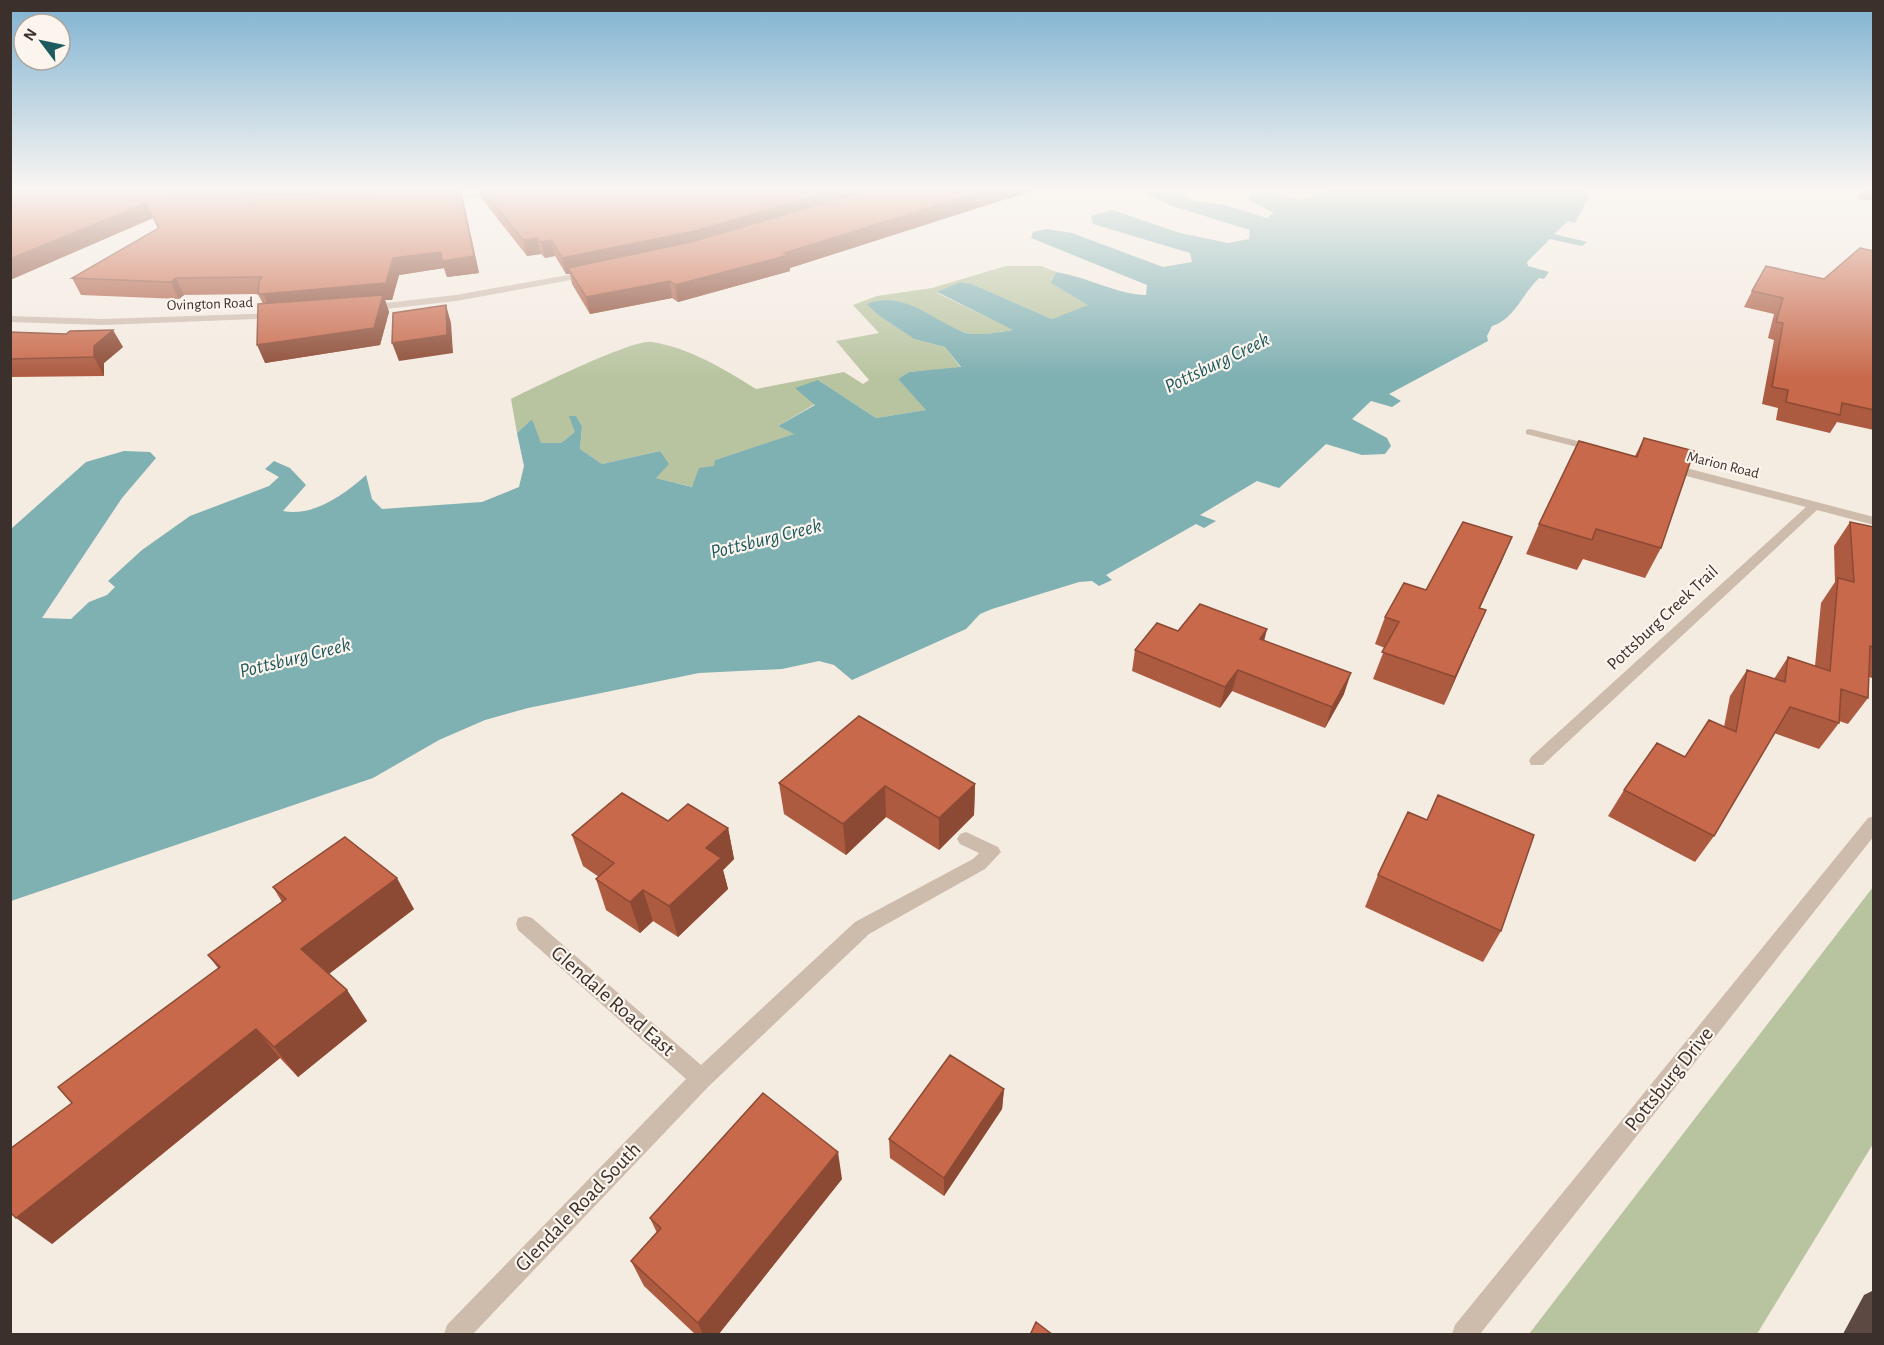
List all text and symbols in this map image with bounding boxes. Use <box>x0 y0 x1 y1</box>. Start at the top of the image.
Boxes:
north arrow <box>12 12 72 72</box>
text: N <box>20 26 40 44</box>
street label: Ovington Road <box>167 295 254 313</box>
water label: Pottsburg Creek <box>1161 329 1273 397</box>
street label: Marion Road <box>1685 449 1761 481</box>
water label: Pottsburg Creek <box>708 516 824 562</box>
street label: Pottsburg Creek Trail <box>1604 562 1722 674</box>
water label: Pottsburg Creek <box>237 635 353 681</box>
street label: Glendale Road East <box>547 942 679 1060</box>
street label: Pottsburg Drive <box>1621 1023 1717 1135</box>
street label: Glendale Road South <box>511 1138 645 1276</box>

